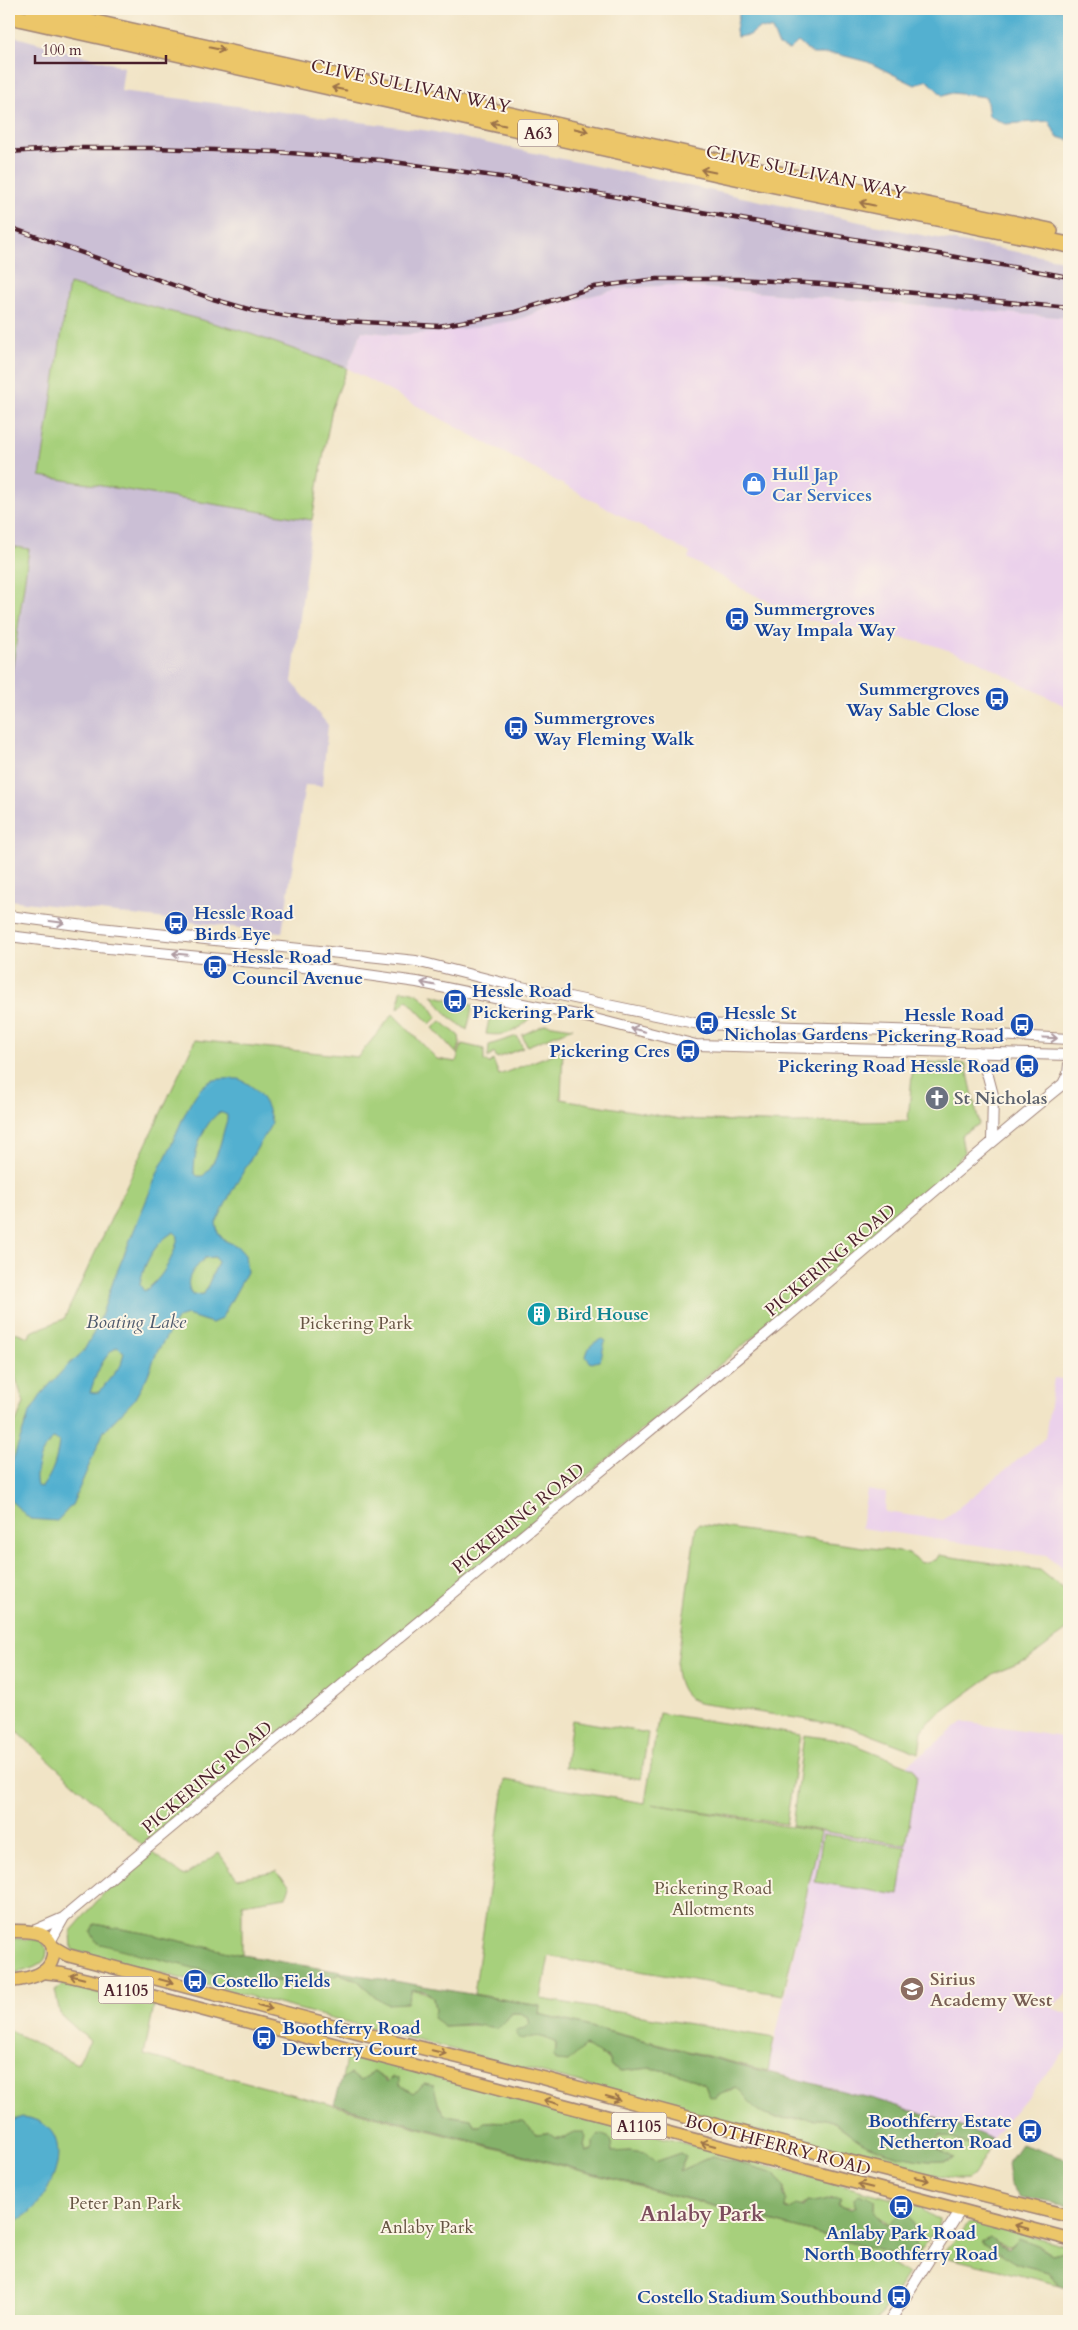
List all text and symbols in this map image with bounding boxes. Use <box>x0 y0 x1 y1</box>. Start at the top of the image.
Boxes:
scale bar <box>35 32 166 64</box>
text: 100 m <box>42 40 82 60</box>
one-way arrow <box>209 45 225 54</box>
street label: CLIVE SULLIVAN WAY <box>309 53 514 120</box>
one-way arrow <box>332 84 348 93</box>
one-way arrow <box>491 119 507 128</box>
road number: A63 <box>518 120 558 146</box>
one-way arrow <box>572 126 588 135</box>
street label: CLIVE SULLIVAN WAY <box>704 139 909 206</box>
one-way arrow <box>700 166 716 175</box>
one-way arrow <box>859 199 875 208</box>
place label: Hull Jap Car Services <box>772 462 872 508</box>
shop icon: Hull Jap Car Services <box>741 471 767 497</box>
place label: Summergroves Way Impala Way <box>753 597 896 643</box>
bus stop icon: Summergroves Way Impala Way <box>724 606 750 632</box>
place label: Summergroves Way Sable Close <box>845 677 980 723</box>
bus stop icon: Summergroves Way Sable Close <box>984 686 1010 712</box>
place label: Summergroves Way Fleming Walk <box>533 706 695 752</box>
bus stop icon: Summergroves Way Fleming Walk <box>503 715 529 741</box>
place label: Hessle Road Birds Eye <box>194 901 294 947</box>
bus stop icon: Hessle Road Birds Eye <box>163 910 189 936</box>
one-way arrow <box>49 917 65 927</box>
place label: Hessle Road Council Avenue <box>232 945 363 991</box>
one-way arrow <box>172 949 188 959</box>
bus stop icon: Hessle Road Council Avenue <box>202 954 228 980</box>
one-way arrow <box>420 979 436 988</box>
place label: Hessle Road Pickering Park <box>472 979 595 1025</box>
bus stop icon: Hessle Road Pickering Park <box>442 988 468 1014</box>
place label: Hessle St Nicholas Gardens <box>724 1001 868 1047</box>
place label: Hessle Road Pickering Road <box>877 1003 1005 1049</box>
bus stop icon: Hessle St Nicholas Gardens <box>694 1010 720 1036</box>
bus stop icon: Hessle Road Pickering Road <box>1009 1012 1035 1038</box>
one-way arrow <box>630 1024 646 1034</box>
one-way arrow <box>1042 1034 1058 1043</box>
bus stop icon: Pickering Cres <box>675 1038 701 1064</box>
place label: Pickering Cres <box>549 1039 670 1064</box>
bus stop icon: Pickering Road Hessle Road <box>1014 1053 1040 1079</box>
place label: Pickering Road Hessle Road <box>778 1054 1011 1079</box>
church icon: St Nicholas <box>924 1085 950 1111</box>
place label: St Nicholas <box>954 1086 1047 1111</box>
street label: PICKERING ROAD <box>760 1198 901 1323</box>
building icon: Bird House <box>526 1301 552 1327</box>
place label: Bird House <box>556 1302 649 1327</box>
water label: Boating Lake <box>86 1309 187 1335</box>
park label: Pickering Park <box>299 1311 413 1336</box>
street label: PICKERING ROAD <box>447 1457 590 1580</box>
street label: PICKERING ROAD <box>137 1715 278 1840</box>
park label: Pickering Road Allotments <box>654 1876 772 1922</box>
place label: Sirius Academy West <box>930 1967 1053 2013</box>
bus stop icon: Costello Fields <box>182 1968 208 1994</box>
place label: Costello Fields <box>212 1969 331 1994</box>
one-way arrow <box>70 1972 86 1982</box>
road number: A1105 <box>98 1976 154 2004</box>
school or university icon: Sirius Academy West <box>899 1976 925 2002</box>
one-way arrow <box>158 1977 174 1986</box>
one-way arrow <box>256 2003 272 2012</box>
place label: Boothferry Road Dewberry Court <box>282 2016 421 2062</box>
bus stop icon: Boothferry Road Dewberry Court <box>251 2025 277 2051</box>
one-way arrow <box>430 2048 446 2057</box>
one-way arrow <box>604 2094 620 2103</box>
one-way arrow <box>543 2097 559 2106</box>
street label: BOOTHFERRY ROAD <box>682 2109 874 2182</box>
place label: Boothferry Estate Netherton Road <box>868 2109 1013 2155</box>
road number: A1105 <box>612 2112 666 2140</box>
bus stop icon: Boothferry Estate Netherton Road <box>1017 2118 1043 2144</box>
one-way arrow <box>700 2139 716 2148</box>
one-way arrow <box>914 2175 930 2184</box>
one-way arrow <box>857 2181 873 2191</box>
park label: Peter Pan Park <box>69 2191 181 2216</box>
bus stop icon: Anlaby Park Road North Boothferry Road <box>888 2194 914 2220</box>
district label: Anlaby Park <box>640 2199 765 2229</box>
park label: Anlaby Park <box>380 2215 474 2240</box>
place label: Anlaby Park Road North Boothferry Road <box>804 2221 999 2267</box>
one-way arrow <box>1015 2222 1031 2231</box>
bus stop icon: Costello Stadium Southbound <box>886 2284 912 2310</box>
place label: Costello Stadium Southbound <box>637 2285 883 2310</box>

